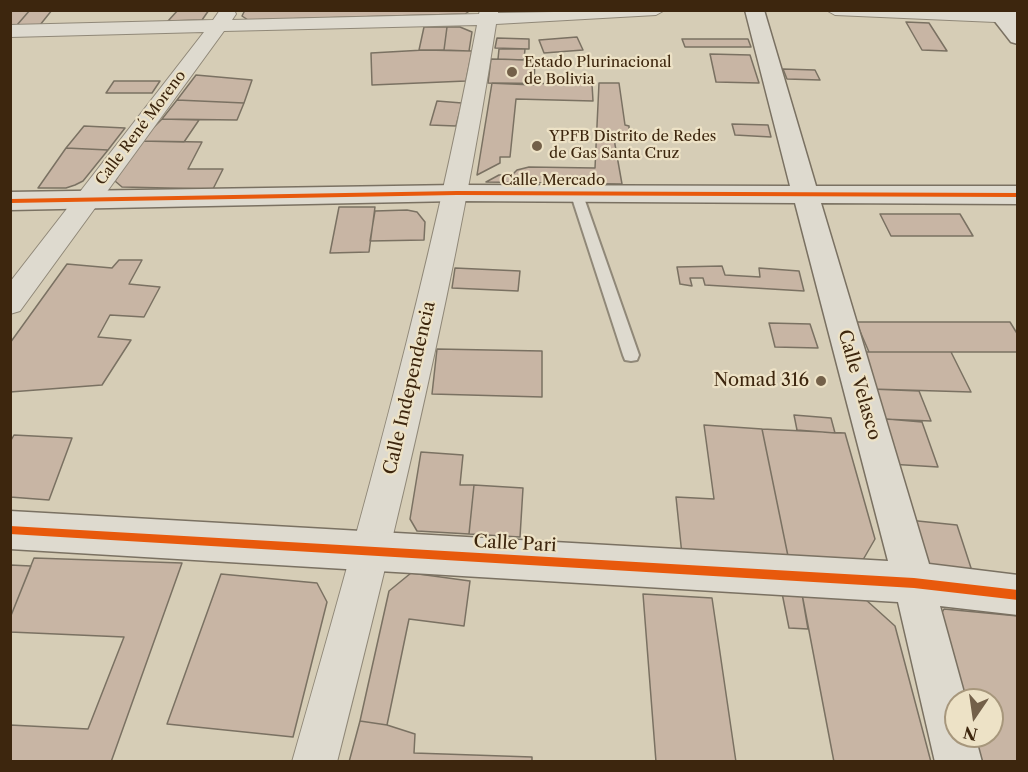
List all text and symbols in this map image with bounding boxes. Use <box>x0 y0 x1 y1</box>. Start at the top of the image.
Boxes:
place label: Estado Plurinacional de Bolivia <box>524 54 672 89</box>
marker: Estado Plurinacional de Bolivia <box>505 65 519 79</box>
street label: Calle René Moreno <box>92 67 190 189</box>
place label: YPFB Distrito de Redes de Gas Santa Cruz <box>549 128 716 163</box>
marker: YPFB Distrito de Redes de Gas Santa Cruz <box>530 139 544 153</box>
street label: Calle Mercado <box>501 172 605 190</box>
street label: Calle Independencia <box>380 299 440 477</box>
street label: Calle Velasco <box>833 327 885 443</box>
place label: Nomad 316 <box>714 370 809 392</box>
marker: Nomad 316 <box>814 374 828 388</box>
street label: Calle Pari <box>473 531 557 557</box>
north arrow <box>944 688 1004 748</box>
text: N <box>961 722 979 745</box>

